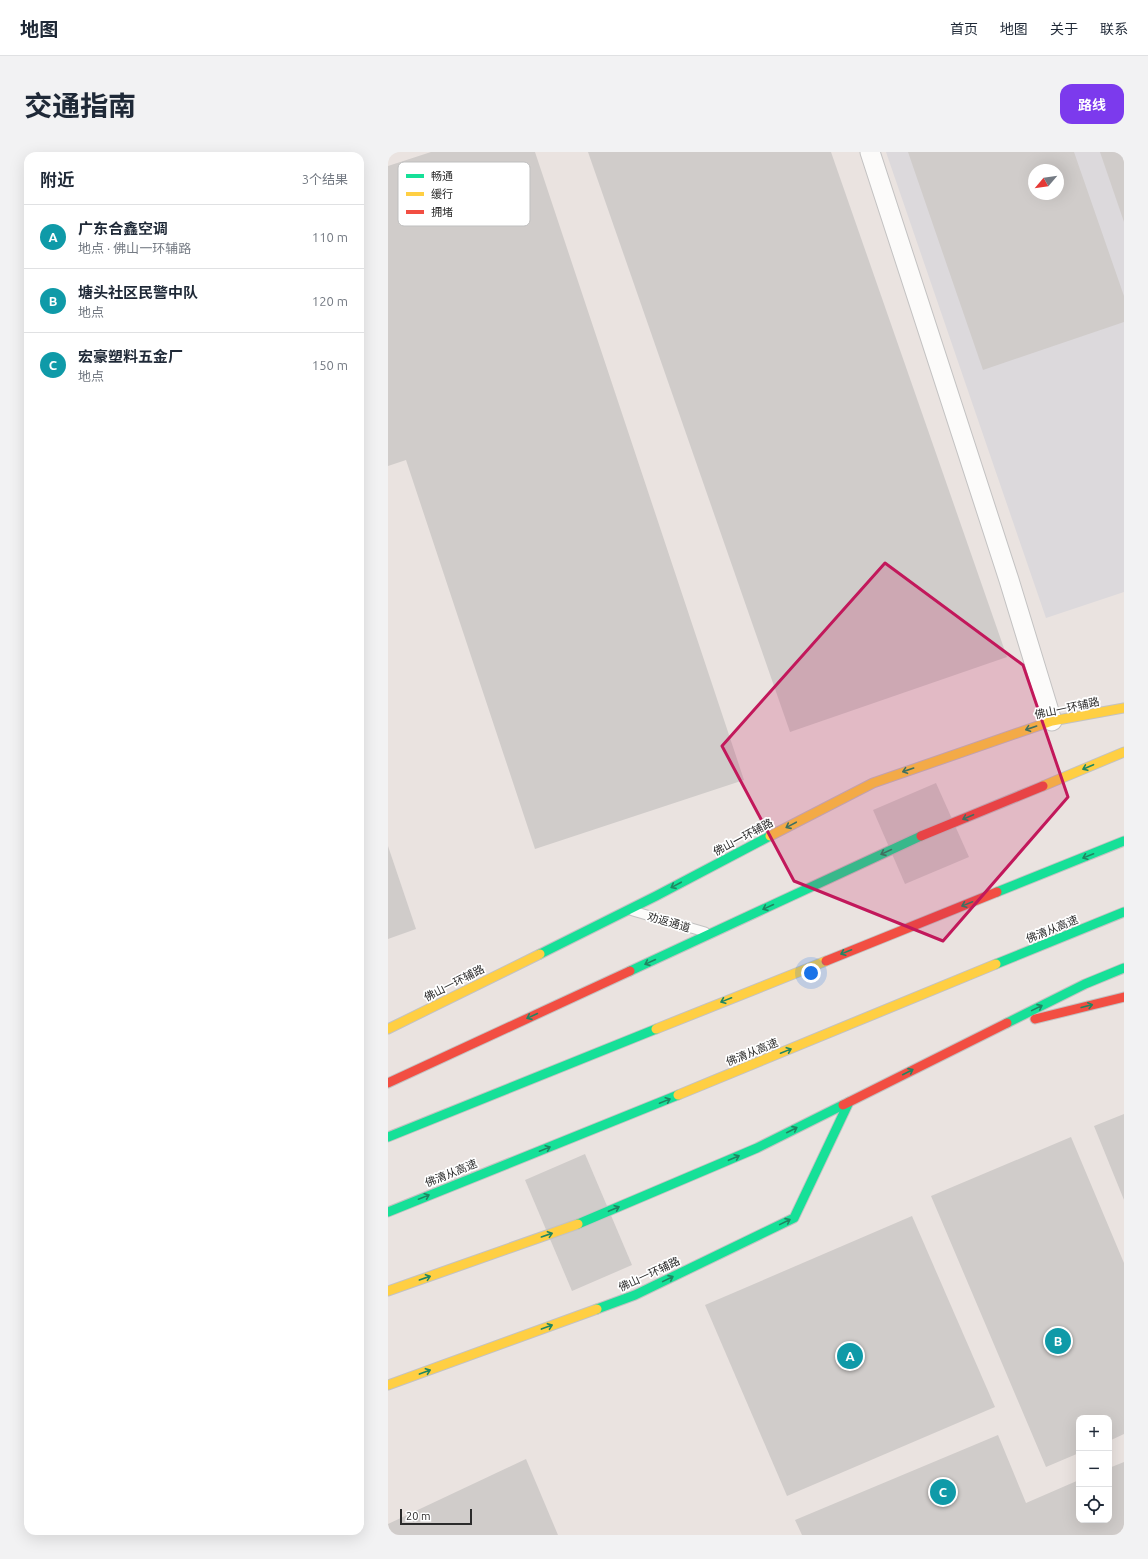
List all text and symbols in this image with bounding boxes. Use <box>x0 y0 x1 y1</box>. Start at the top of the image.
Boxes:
text: 地图 <box>20 18 58 40</box>
text: 首页 <box>950 21 978 37</box>
text: 地图 <box>1000 21 1028 37</box>
text: 关于 <box>1050 21 1078 37</box>
text: 联系 <box>1100 21 1128 37</box>
button: 路线 <box>1060 84 1124 124</box>
text: 交通指南 <box>24 90 136 121</box>
legend <box>398 162 530 226</box>
north arrow <box>1028 164 1064 200</box>
text: 附近 <box>40 170 74 189</box>
text: 畅通 <box>431 170 453 182</box>
text: 3个结果 <box>302 172 348 186</box>
text: 缓行 <box>431 188 453 200</box>
text: 拥堵 <box>431 206 453 218</box>
text: 广东合鑫空调 <box>78 220 168 237</box>
text: A <box>48 230 58 244</box>
text: 110 m <box>312 230 348 244</box>
text: 地点 · 佛山一环辅路 <box>78 241 191 255</box>
text: 塘头社区民警中队 <box>78 284 198 301</box>
text: B <box>49 294 57 308</box>
text: 120 m <box>312 294 348 308</box>
text: 地点 <box>78 305 104 319</box>
text: 宏豪塑料五金厂 <box>78 348 183 365</box>
text: C <box>49 358 57 372</box>
text: 150 m <box>312 358 348 372</box>
text: 地点 <box>78 369 104 383</box>
street label: 佛山一环辅路 <box>1033 695 1101 721</box>
one-way arrow <box>1025 725 1038 732</box>
one-way arrow <box>1082 763 1094 771</box>
one-way arrow <box>903 767 915 775</box>
one-way arrow <box>962 813 974 821</box>
street label: 佛山一环辅路 <box>711 816 775 858</box>
one-way arrow <box>785 822 797 830</box>
one-way arrow <box>880 849 892 857</box>
one-way arrow <box>1082 852 1094 860</box>
one-way arrow <box>670 882 682 890</box>
one-way arrow <box>962 900 974 908</box>
one-way arrow <box>762 904 774 911</box>
street label: 劝返通道 <box>646 910 692 934</box>
street label: 佛清从高速 <box>1024 913 1080 945</box>
one-way arrow <box>841 948 853 956</box>
one-way arrow <box>644 959 656 966</box>
street label: 佛山一环辅路 <box>422 963 486 1003</box>
your location <box>801 963 821 983</box>
one-way arrow <box>720 997 732 1005</box>
one-way arrow <box>1080 1002 1093 1009</box>
one-way arrow <box>1031 1004 1043 1011</box>
one-way arrow <box>526 1013 538 1020</box>
street label: 佛清从高速 <box>724 1036 780 1068</box>
one-way arrow <box>779 1047 791 1054</box>
one-way arrow <box>902 1068 914 1075</box>
one-way arrow <box>659 1096 671 1104</box>
one-way arrow <box>786 1126 798 1134</box>
one-way arrow <box>538 1144 550 1152</box>
one-way arrow <box>728 1154 740 1161</box>
street label: 佛清从高速 <box>423 1157 479 1189</box>
one-way arrow <box>418 1193 430 1201</box>
one-way arrow <box>608 1205 620 1212</box>
one-way arrow <box>778 1218 790 1226</box>
one-way arrow <box>541 1231 554 1238</box>
street label: 佛山一环辅路 <box>617 1255 681 1293</box>
one-way arrow <box>418 1274 430 1282</box>
one-way arrow <box>661 1275 673 1282</box>
one-way arrow <box>541 1323 553 1331</box>
pin: B <box>1045 1326 1071 1356</box>
pin: A <box>837 1341 863 1371</box>
one-way arrow <box>418 1367 430 1375</box>
map controls <box>1076 1415 1112 1523</box>
button: + <box>1076 1415 1112 1451</box>
button: − <box>1076 1451 1112 1487</box>
pin: C <box>930 1477 956 1507</box>
button: locate <box>1076 1487 1112 1523</box>
scale bar <box>400 1507 472 1526</box>
text: 20 m <box>406 1510 430 1522</box>

